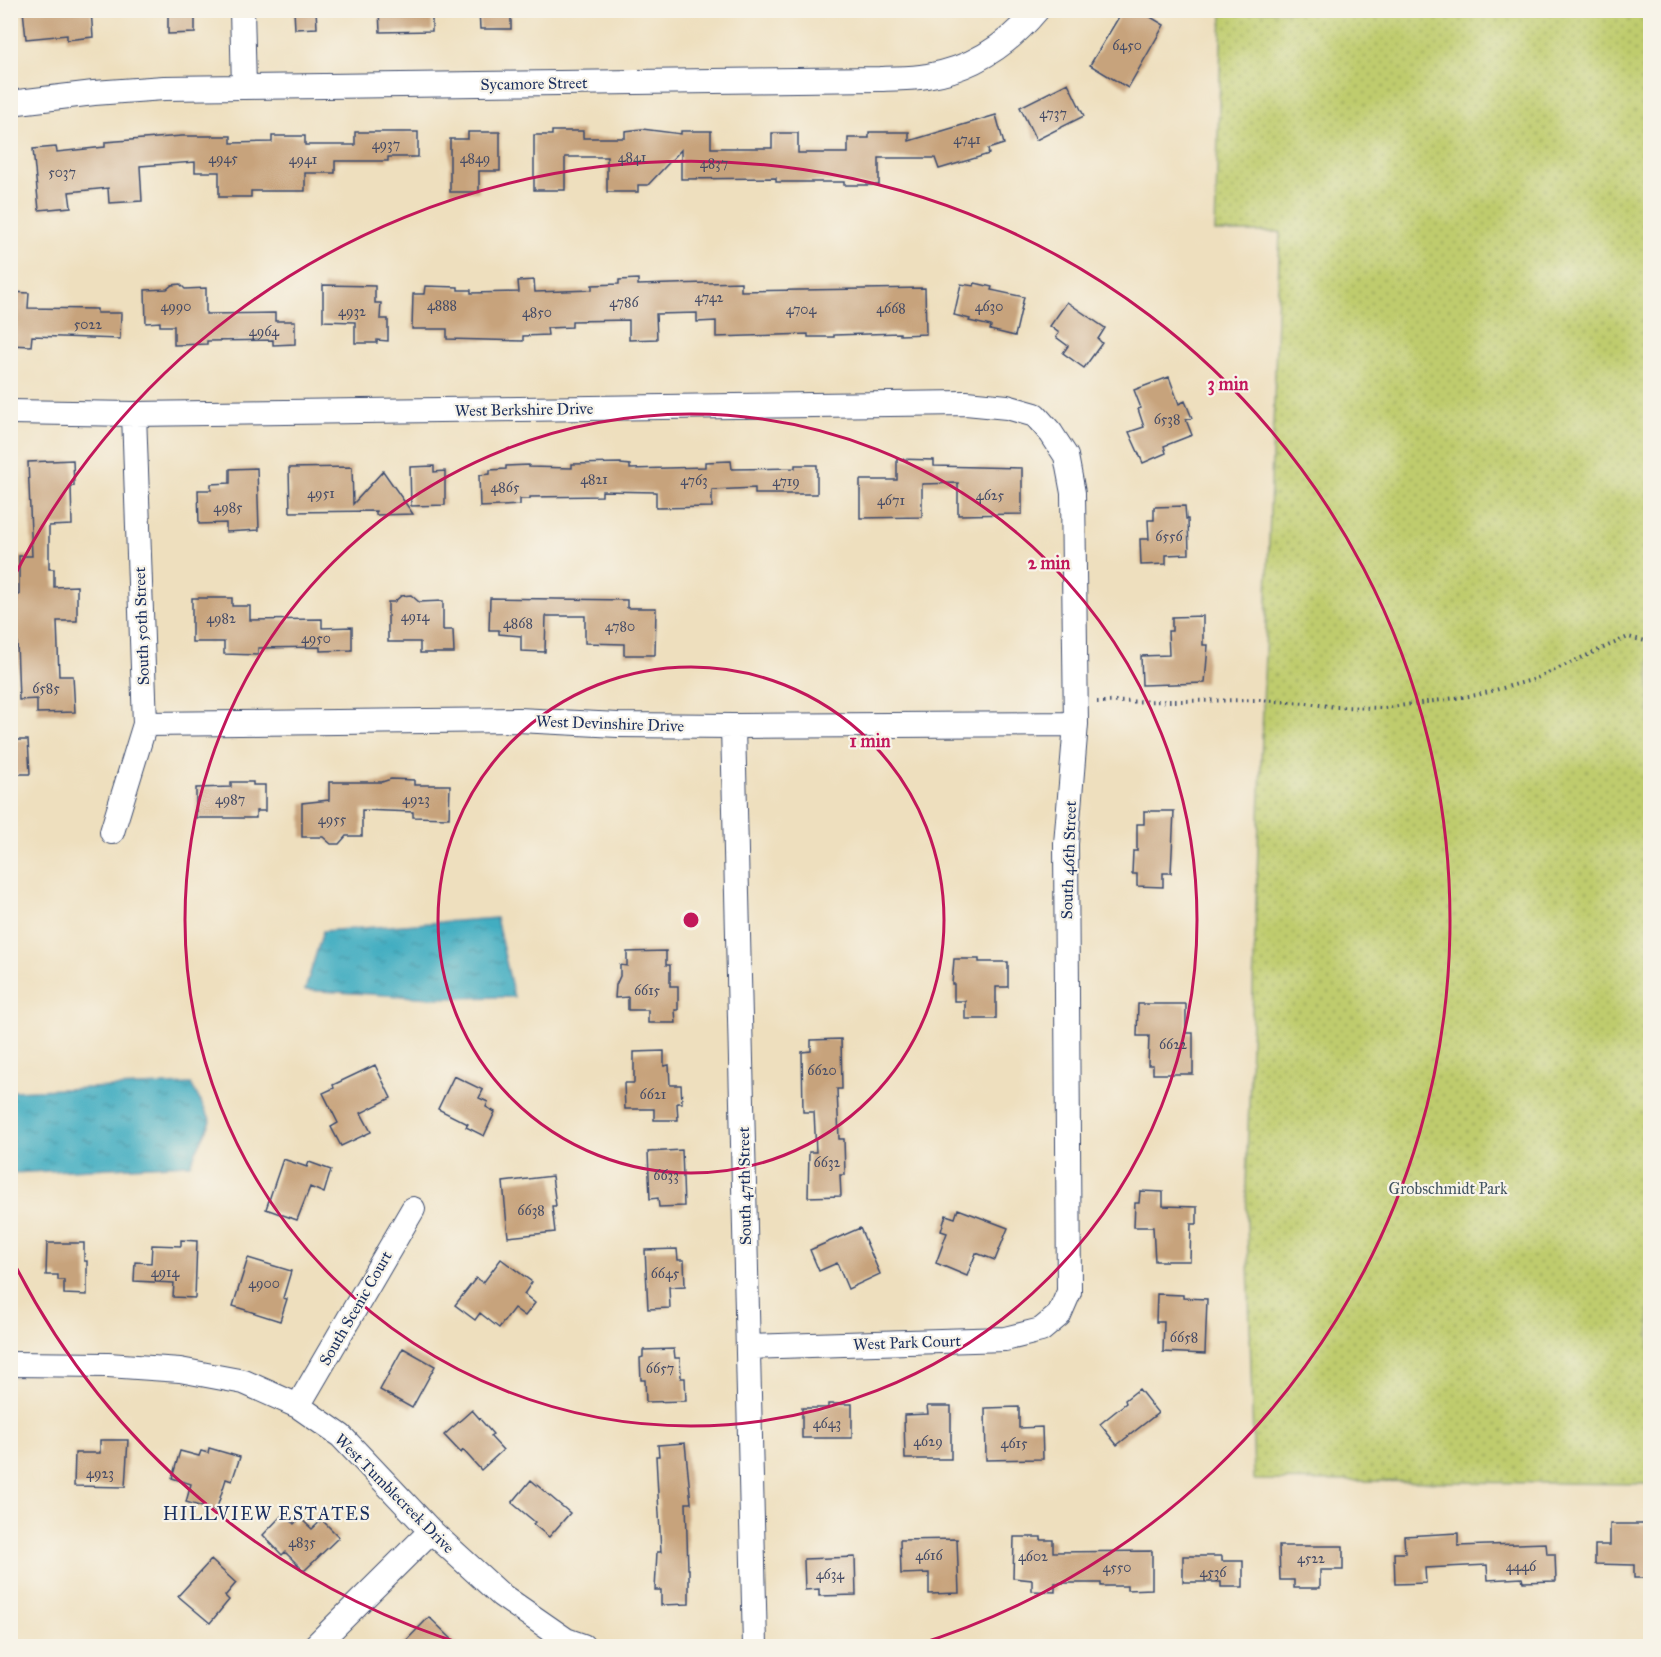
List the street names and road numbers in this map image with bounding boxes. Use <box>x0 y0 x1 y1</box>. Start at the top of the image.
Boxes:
street label: Sycamore Street <box>480 73 588 94</box>
street label: West Berkshire Drive <box>454 399 594 420</box>
street label: South 50th Street <box>130 566 153 685</box>
street label: West Devinshire Drive <box>536 711 685 736</box>
street label: South 46th Street <box>1057 800 1080 920</box>
street label: South 47th Street <box>734 1126 755 1245</box>
street label: South Scenic Court <box>315 1247 396 1369</box>
street label: West Park Court <box>853 1331 962 1354</box>
street label: West Tumblecreek Drive <box>331 1430 459 1557</box>

